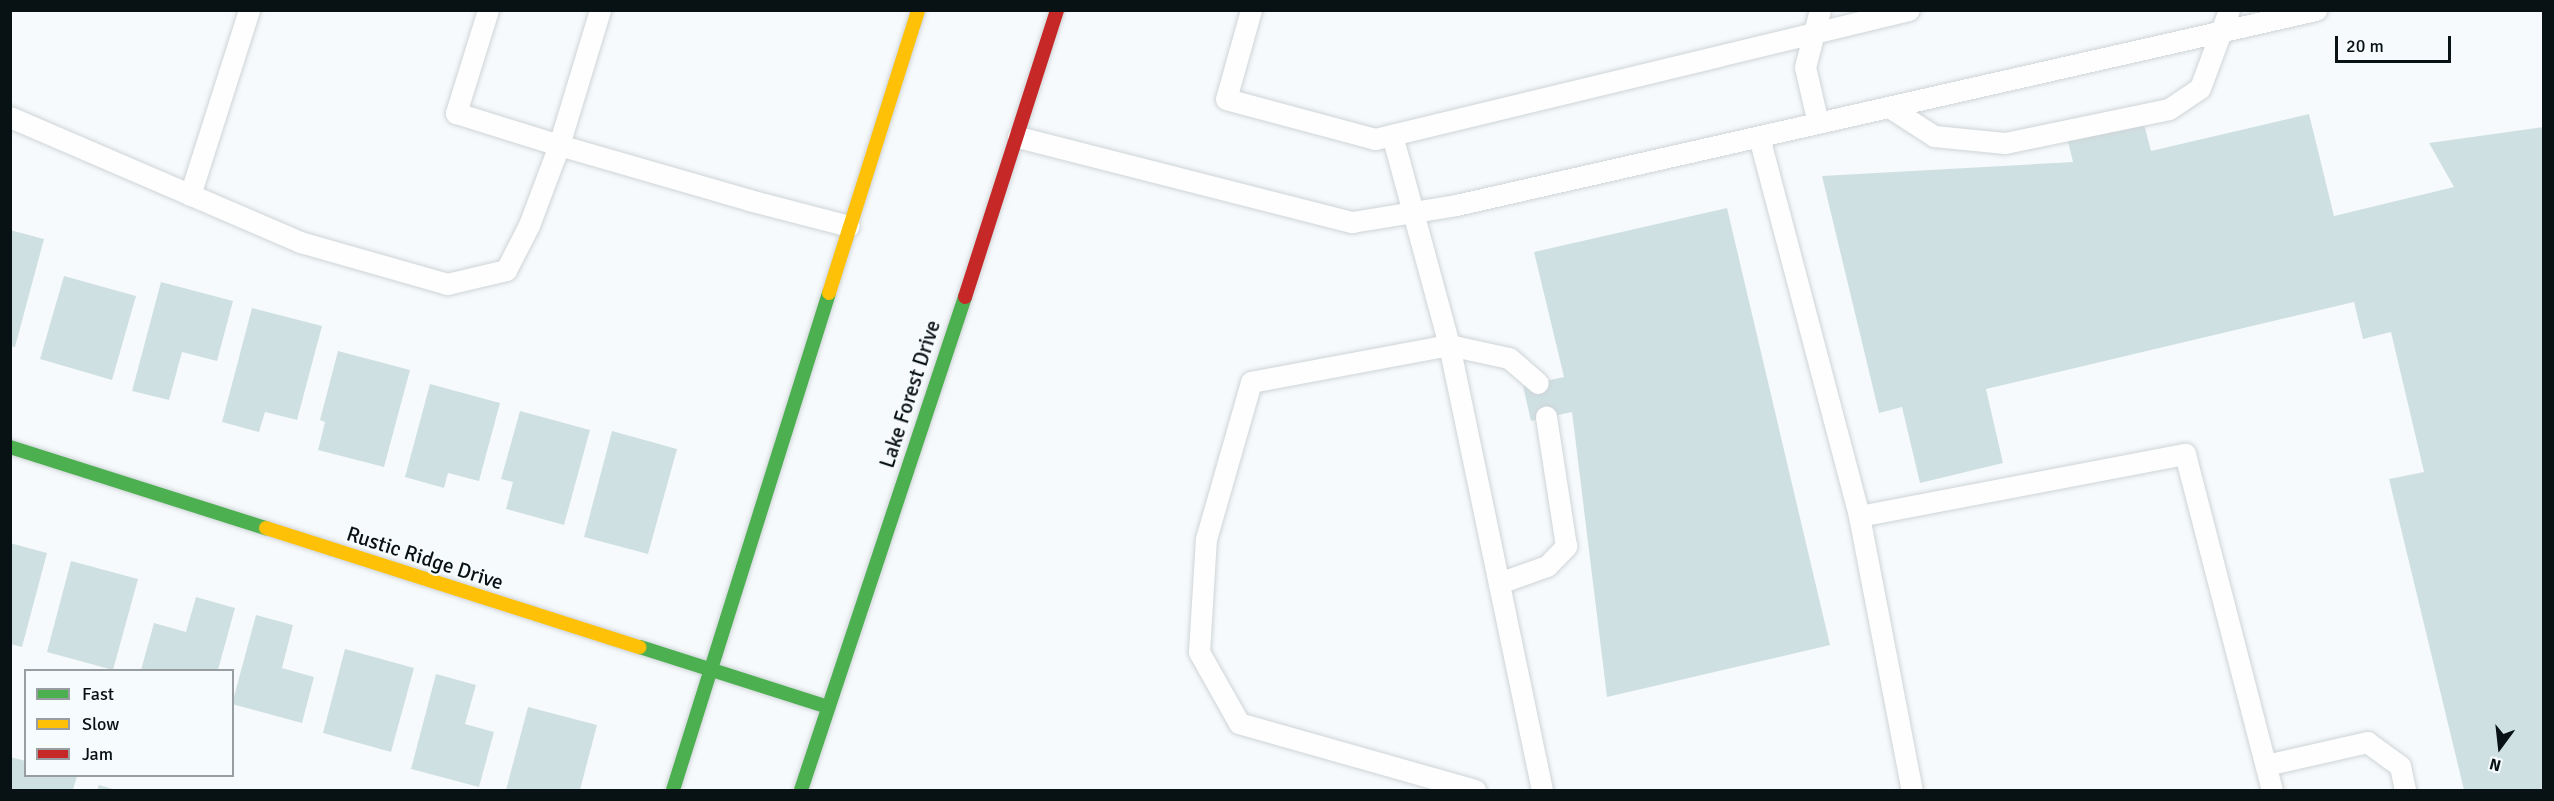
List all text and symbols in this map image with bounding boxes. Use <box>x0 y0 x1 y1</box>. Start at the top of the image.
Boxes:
scale bar <box>2338 24 2454 62</box>
text: 20 m <box>2346 35 2384 57</box>
street label: Lake Forest Drive <box>874 317 946 471</box>
street label: Rustic Ridge Drive <box>344 521 506 595</box>
legend <box>24 669 234 777</box>
text: Fast <box>82 683 114 705</box>
text: Slow <box>82 713 119 735</box>
north arrow <box>2470 717 2530 777</box>
text: Jam <box>82 743 113 765</box>
text: N <box>2487 753 2503 775</box>

